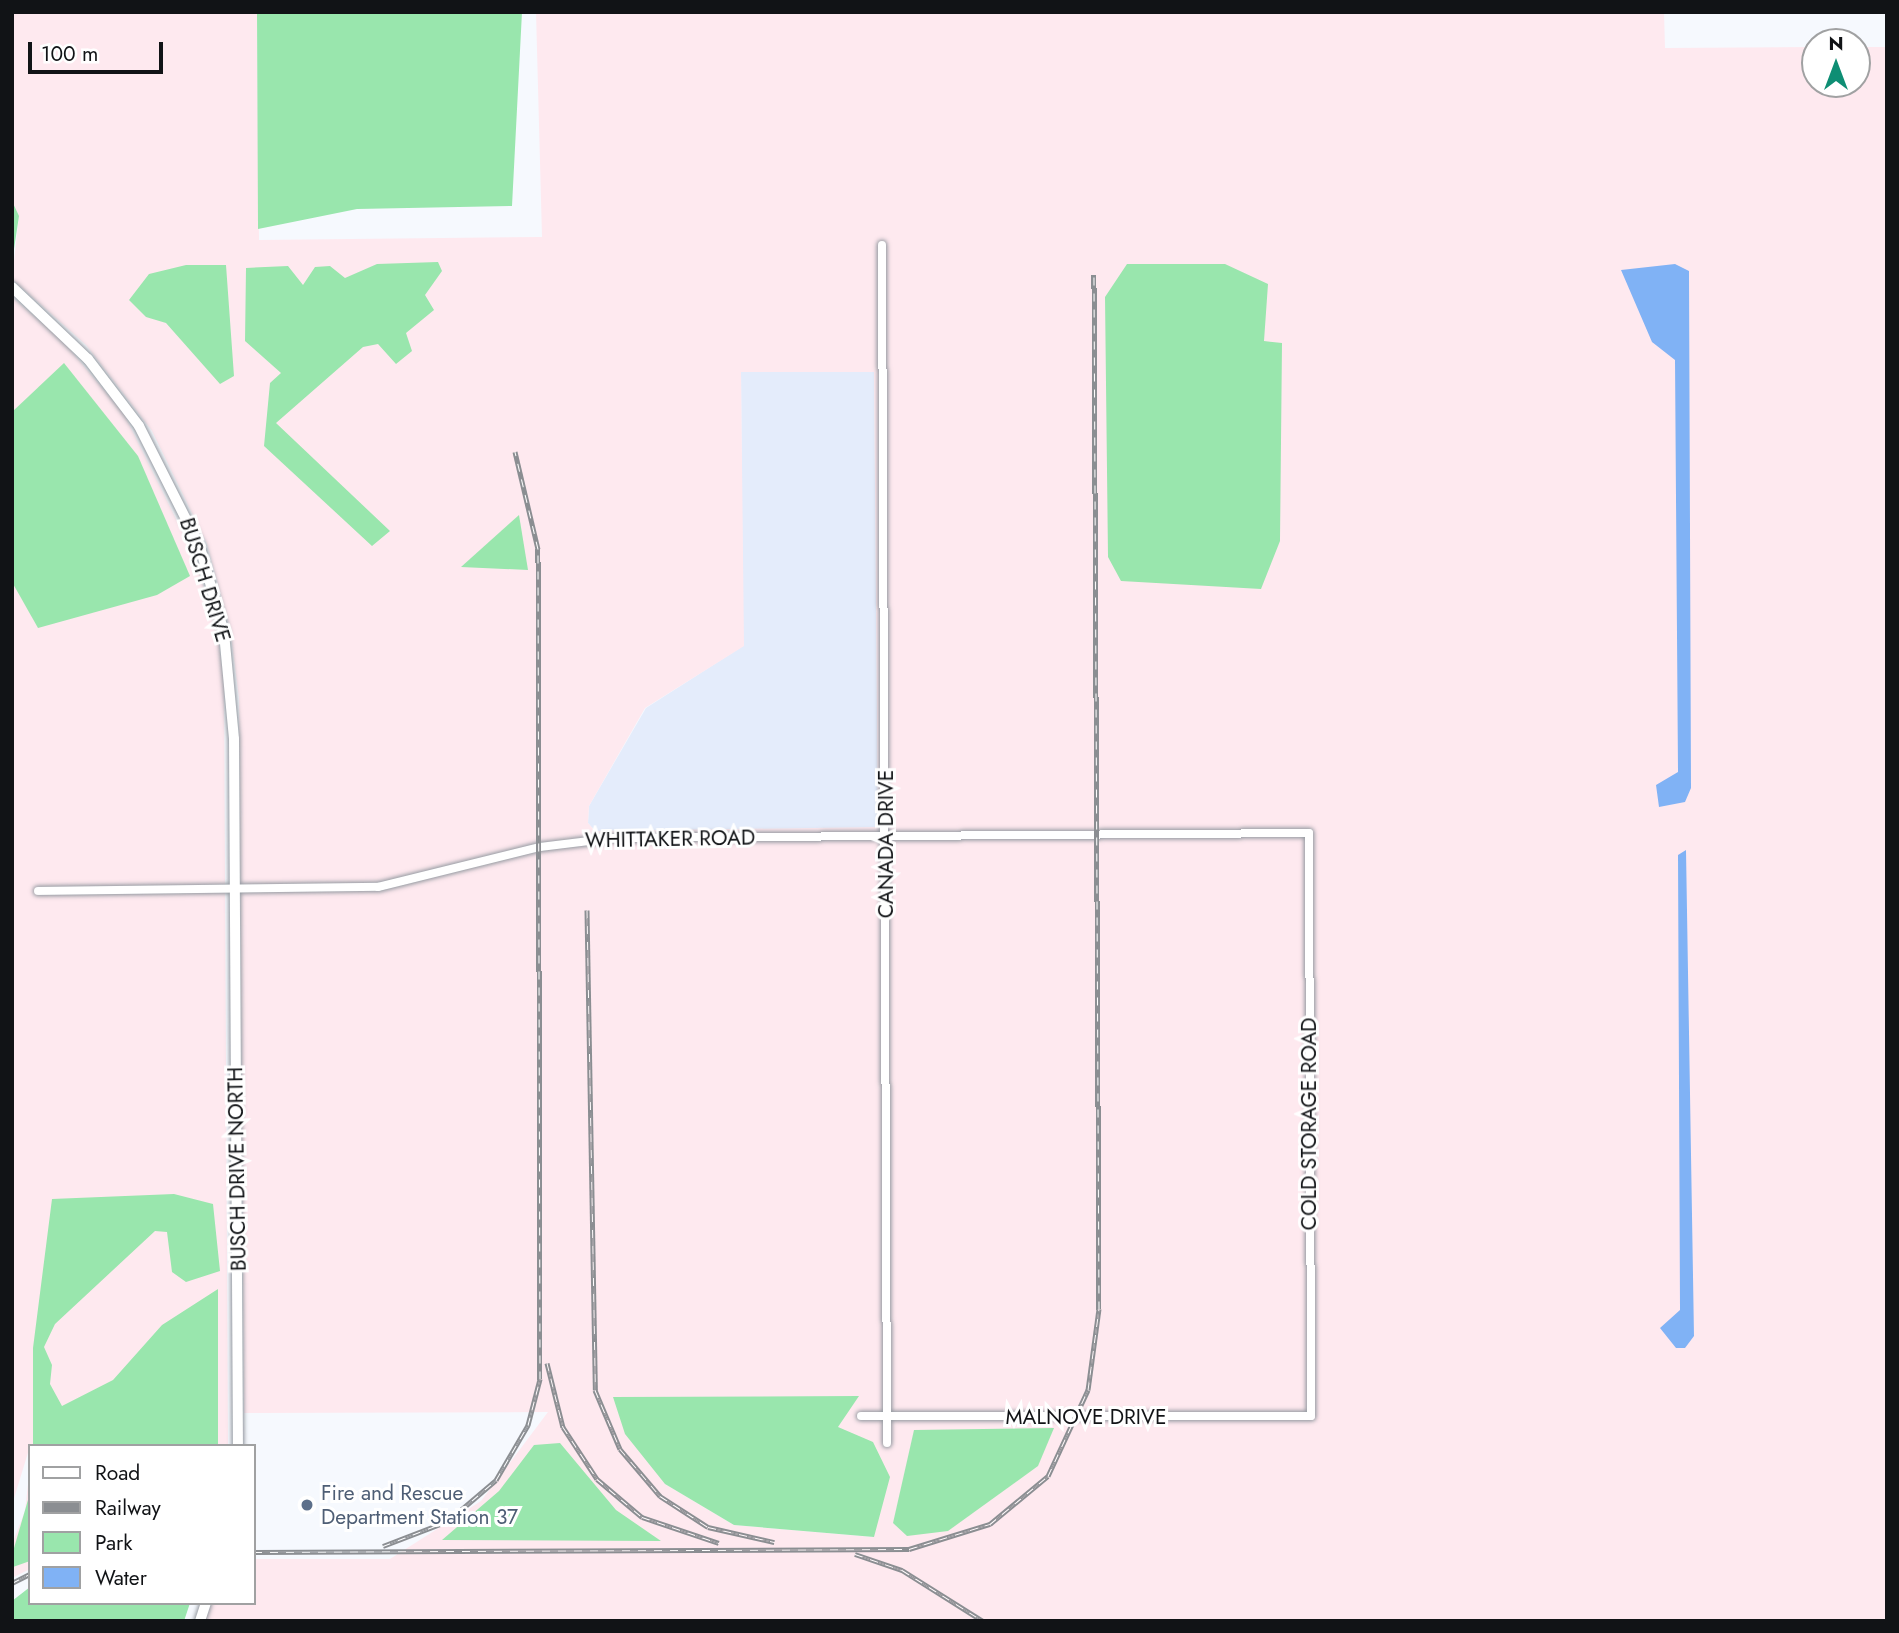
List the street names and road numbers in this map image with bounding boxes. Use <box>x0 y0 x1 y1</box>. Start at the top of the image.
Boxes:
street label: BUSCH DRIVE <box>174 515 236 645</box>
street label: CANADA DRIVE <box>873 770 899 918</box>
street label: WHITTAKER ROAD <box>585 825 755 853</box>
street label: COLD STORAGE ROAD <box>1296 1018 1322 1230</box>
street label: BUSCH DRIVE NORTH <box>223 1067 251 1271</box>
street label: MALNOVE DRIVE <box>1006 1404 1166 1430</box>

